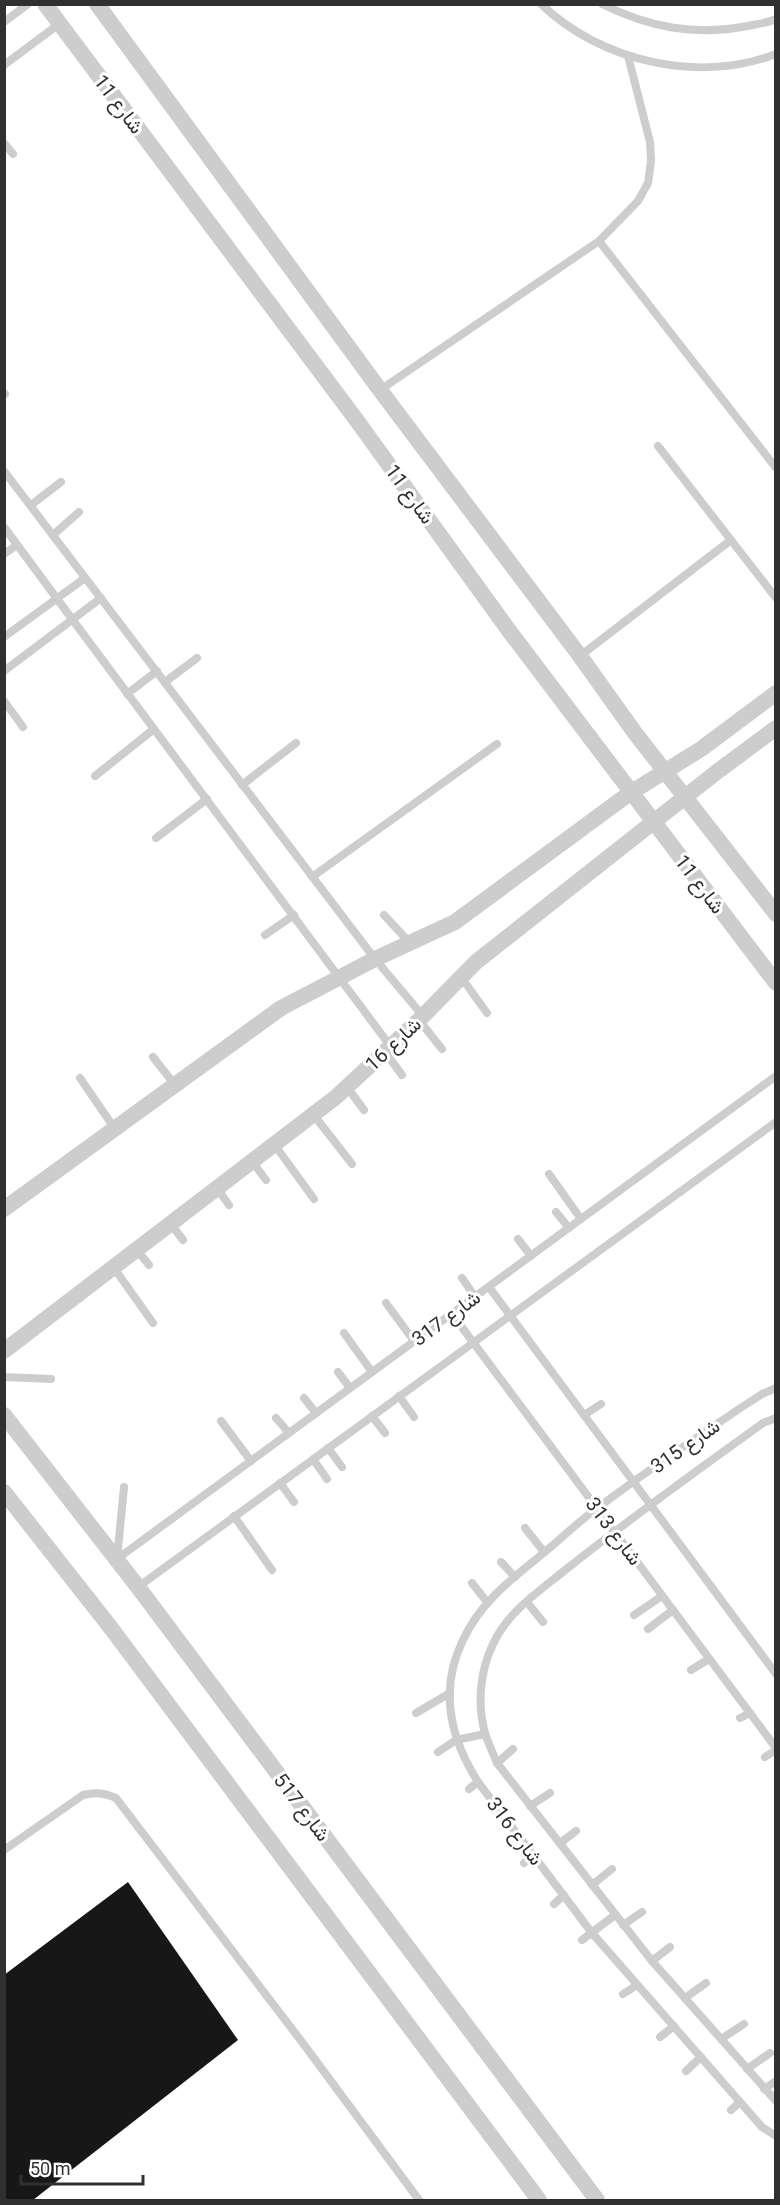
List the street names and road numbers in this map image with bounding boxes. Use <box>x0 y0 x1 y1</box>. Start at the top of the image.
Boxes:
street label: شارع 11 <box>87 70 149 139</box>
street label: شارع 11 <box>379 460 440 530</box>
street label: شارع 11 <box>668 850 730 919</box>
street label: شارع 16 <box>360 1012 427 1077</box>
street label: شارع 317 <box>407 1285 486 1353</box>
street label: شارع 315 <box>646 1414 725 1480</box>
street label: شارع 313 <box>579 1492 647 1571</box>
street label: شارع 517 <box>267 1768 335 1847</box>
street label: شارع 316 <box>480 1792 548 1871</box>

